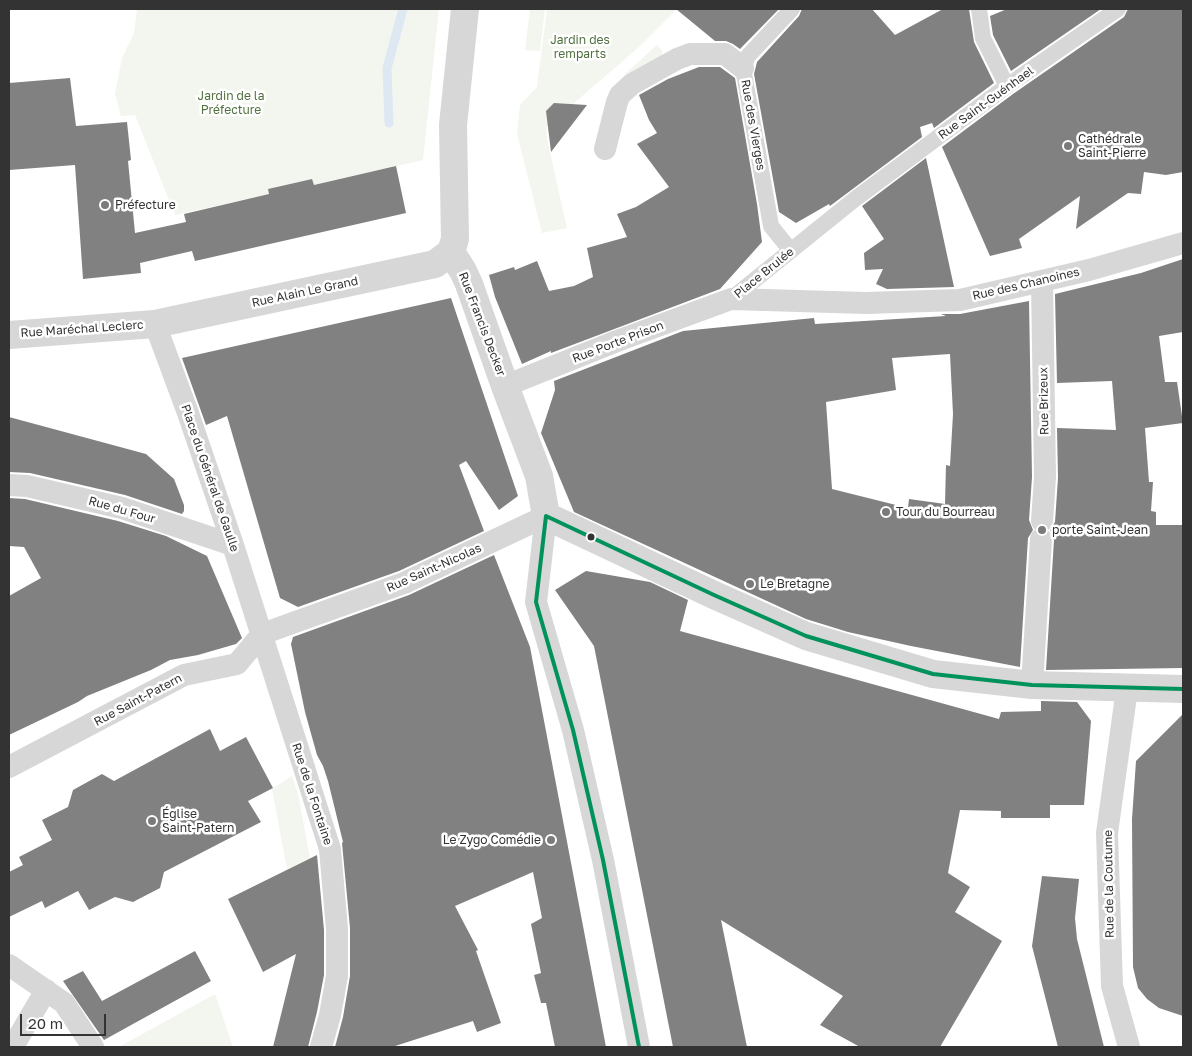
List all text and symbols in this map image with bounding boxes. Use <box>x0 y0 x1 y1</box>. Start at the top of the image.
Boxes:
park label: Jardin des remparts <box>550 33 610 61</box>
street label: Rue Saint-Guénhael <box>936 64 1036 142</box>
street label: Rue des Vierges <box>738 78 768 172</box>
park label: Jardin de la Préfecture <box>198 89 264 117</box>
place label: Cathédrale Saint-Pierre <box>1078 132 1146 160</box>
marker: Cathédrale Saint-Pierre <box>1062 140 1074 152</box>
place label: Préfecture <box>115 198 176 212</box>
marker: Préfecture <box>99 199 111 211</box>
street label: Place Brulée <box>731 245 797 301</box>
street label: Rue des Chanoines <box>971 265 1081 303</box>
street label: Rue Francis Decker <box>456 270 508 378</box>
street label: Rue Alain Le Grand <box>250 274 360 310</box>
street label: Rue Maréchal Leclerc <box>20 318 144 340</box>
street label: Rue Porte Prison <box>570 318 666 366</box>
street label: Rue Brizeux <box>1036 367 1052 435</box>
street label: Place du Général de Gaulle <box>178 402 242 554</box>
street label: Rue du Four <box>87 494 157 526</box>
place label: Tour du Bourreau <box>896 505 995 519</box>
marker: Tour du Bourreau <box>880 506 892 518</box>
place label: porte Saint-Jean <box>1052 523 1148 537</box>
marker: porte Saint-Jean <box>1036 524 1048 536</box>
unlabelled marker <box>586 532 596 542</box>
street label: Rue Saint-Nicolas <box>384 541 484 595</box>
place label: Le Bretagne <box>760 577 830 591</box>
marker: Le Bretagne <box>744 578 756 590</box>
street label: Rue Saint-Patern <box>92 671 184 729</box>
street label: Rue de la Fontaine <box>289 741 335 847</box>
place label: Église Saint-Patern <box>162 807 234 835</box>
marker: Église Saint-Patern <box>146 815 158 827</box>
street label: Rue de la Coutume <box>1101 830 1117 938</box>
place label: Le Zygo Comédie <box>443 833 541 847</box>
marker: Le Zygo Comédie <box>545 834 557 846</box>
scale bar <box>22 1004 109 1036</box>
text: 20 m <box>28 1014 63 1032</box>

